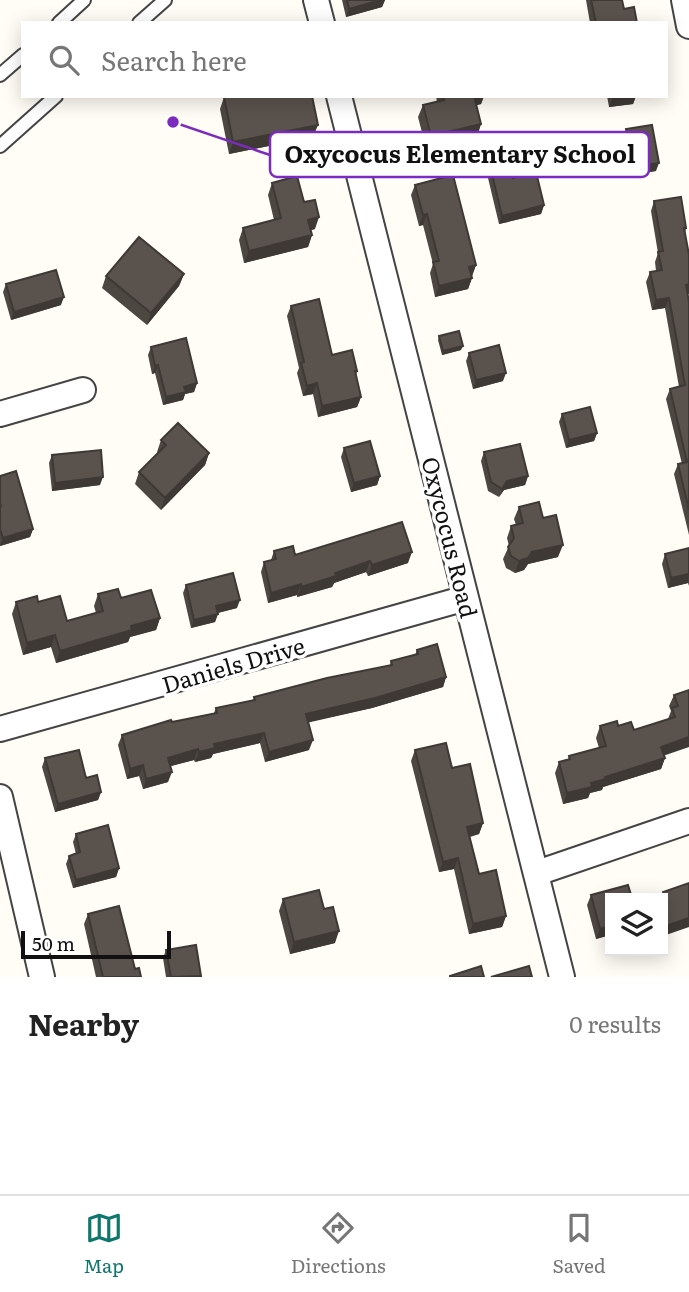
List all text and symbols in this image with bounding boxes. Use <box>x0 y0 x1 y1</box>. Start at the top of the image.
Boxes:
search box <box>21 21 668 98</box>
text: Search here <box>101 40 247 79</box>
icon: search <box>45 41 83 79</box>
callout: Oxycocus Elementary School <box>270 132 649 177</box>
text: Oxycocus Elementary School <box>284 135 636 170</box>
street label: Oxycocus Road <box>415 453 487 621</box>
street label: Daniels Drive <box>157 627 309 701</box>
map controls <box>605 893 668 956</box>
button: layers <box>605 893 668 956</box>
scale bar <box>21 928 172 960</box>
text: 50 m <box>32 929 75 957</box>
text: Nearby <box>28 1001 139 1045</box>
text: 0 results <box>569 1006 661 1040</box>
tab: Map <box>83 1209 124 1279</box>
tab: Directions <box>291 1209 386 1279</box>
tab: Saved <box>553 1209 606 1279</box>

